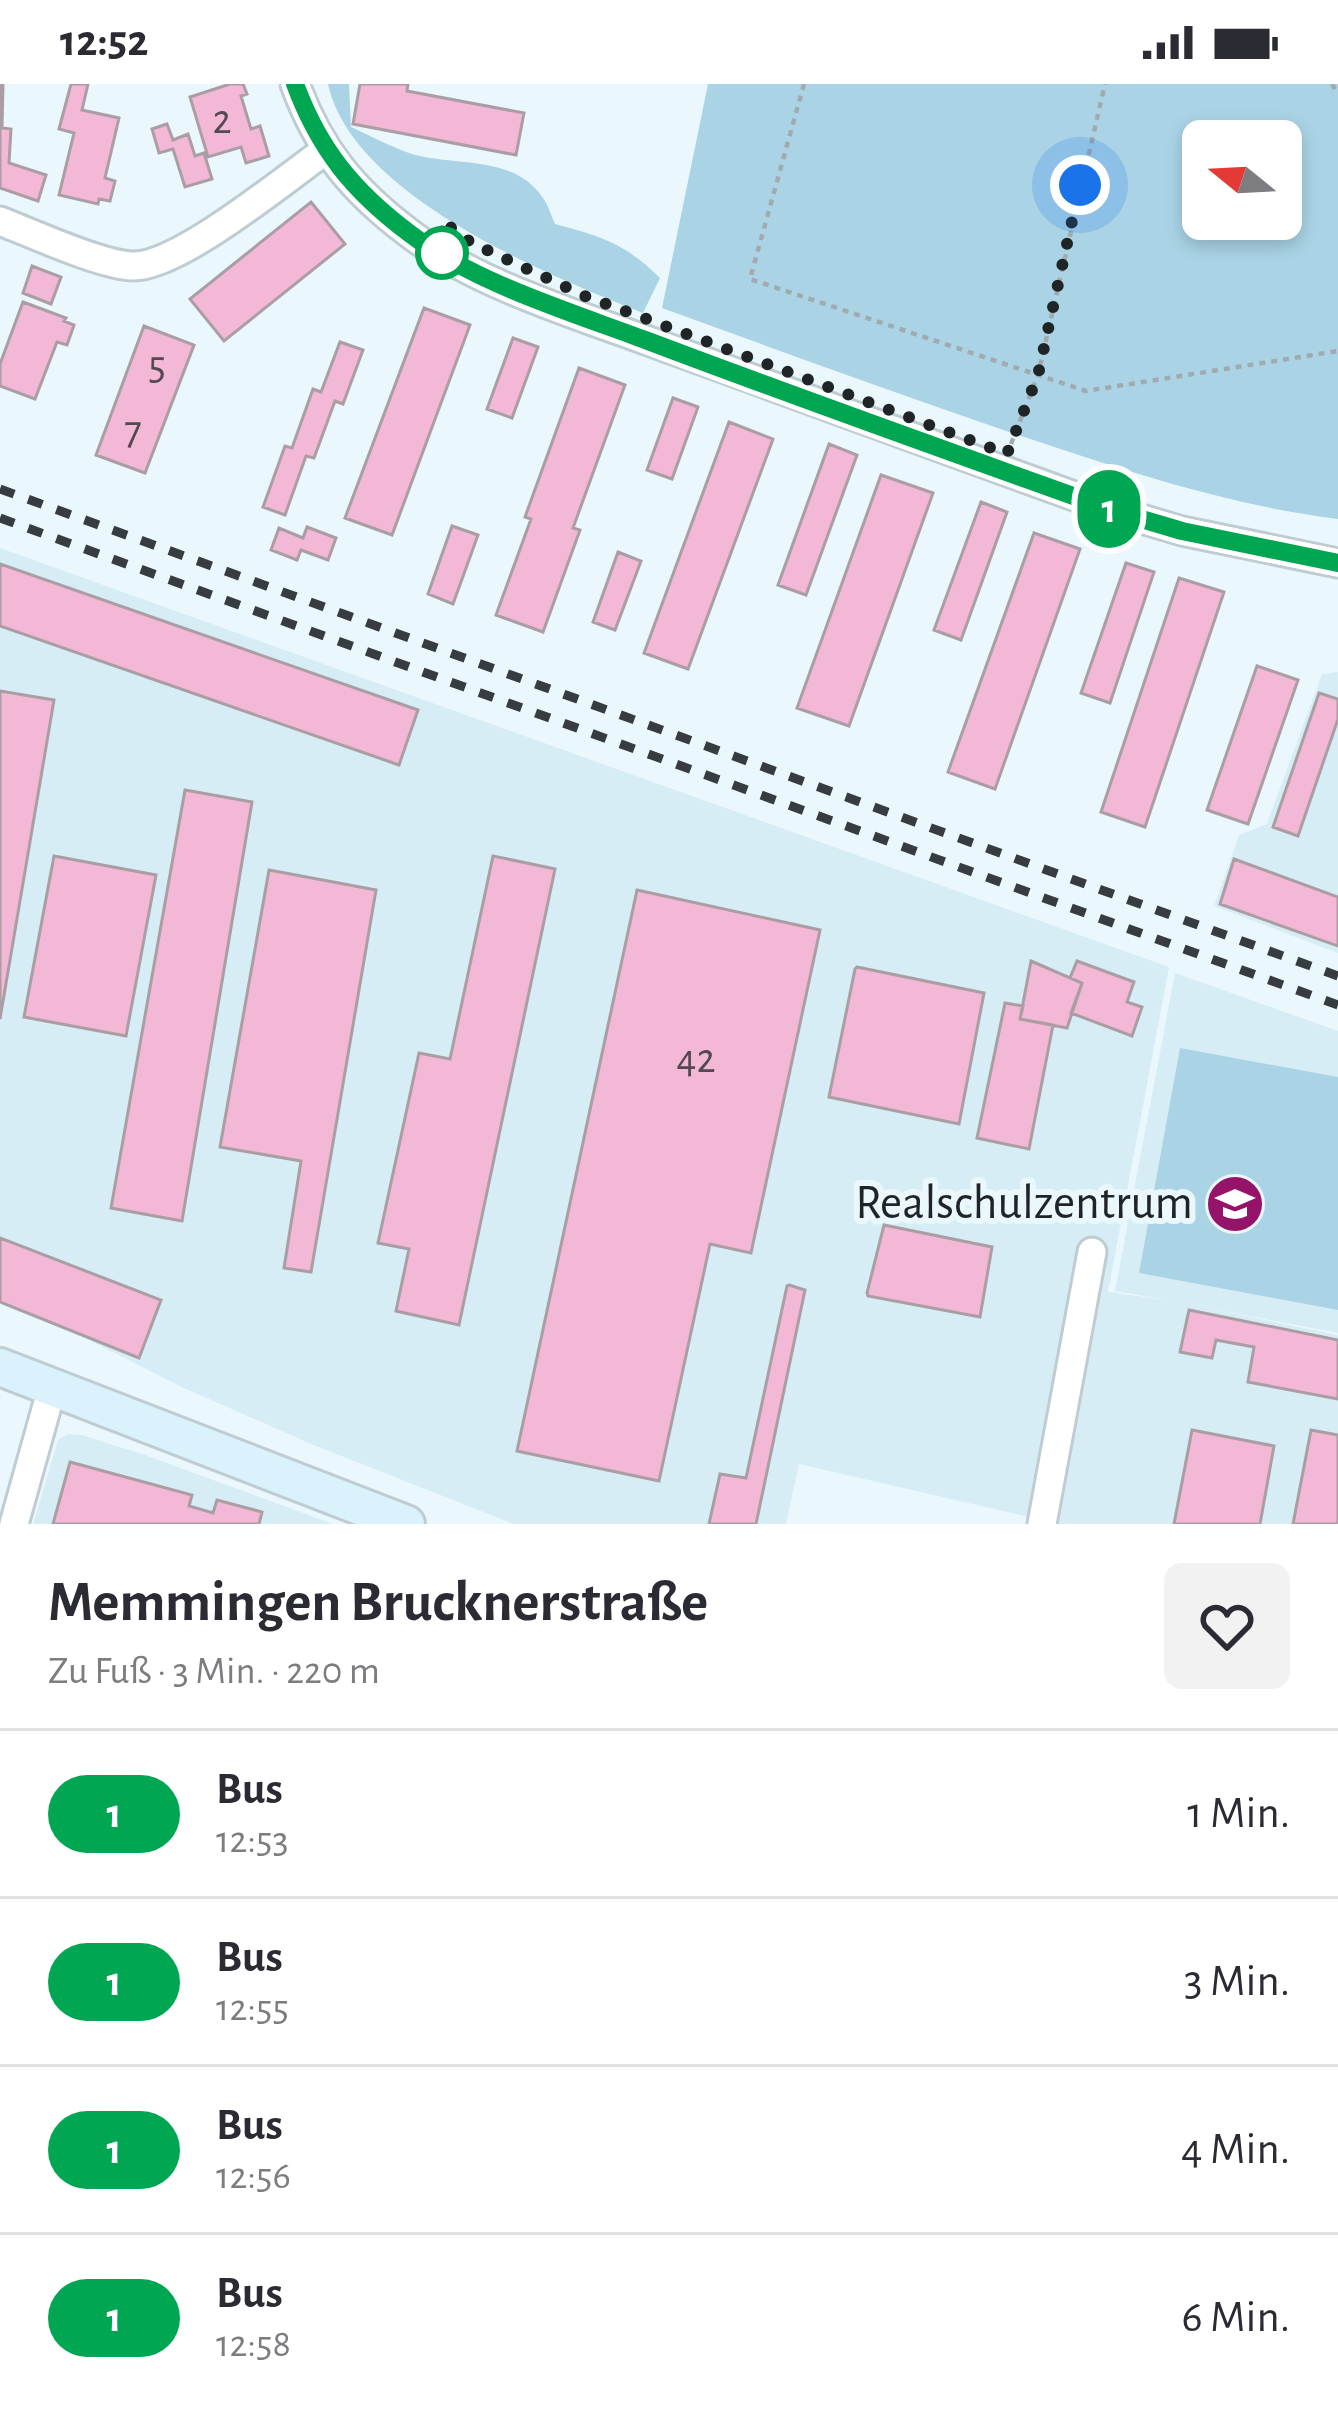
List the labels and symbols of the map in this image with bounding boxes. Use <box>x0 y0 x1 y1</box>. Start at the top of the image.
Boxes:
house number: 2 <box>212 99 232 141</box>
north arrow <box>1182 120 1302 240</box>
your location <box>1050 155 1110 215</box>
unlabelled marker <box>417 228 467 278</box>
house number: 5 <box>148 345 166 387</box>
house number: 7 <box>124 410 142 452</box>
line badge: 1 <box>1070 470 1148 548</box>
house number: 42 <box>676 1038 716 1080</box>
school or university icon: Realschulzentrum <box>1204 1173 1266 1235</box>
place label: Realschulzentrum <box>855 1180 1193 1228</box>

